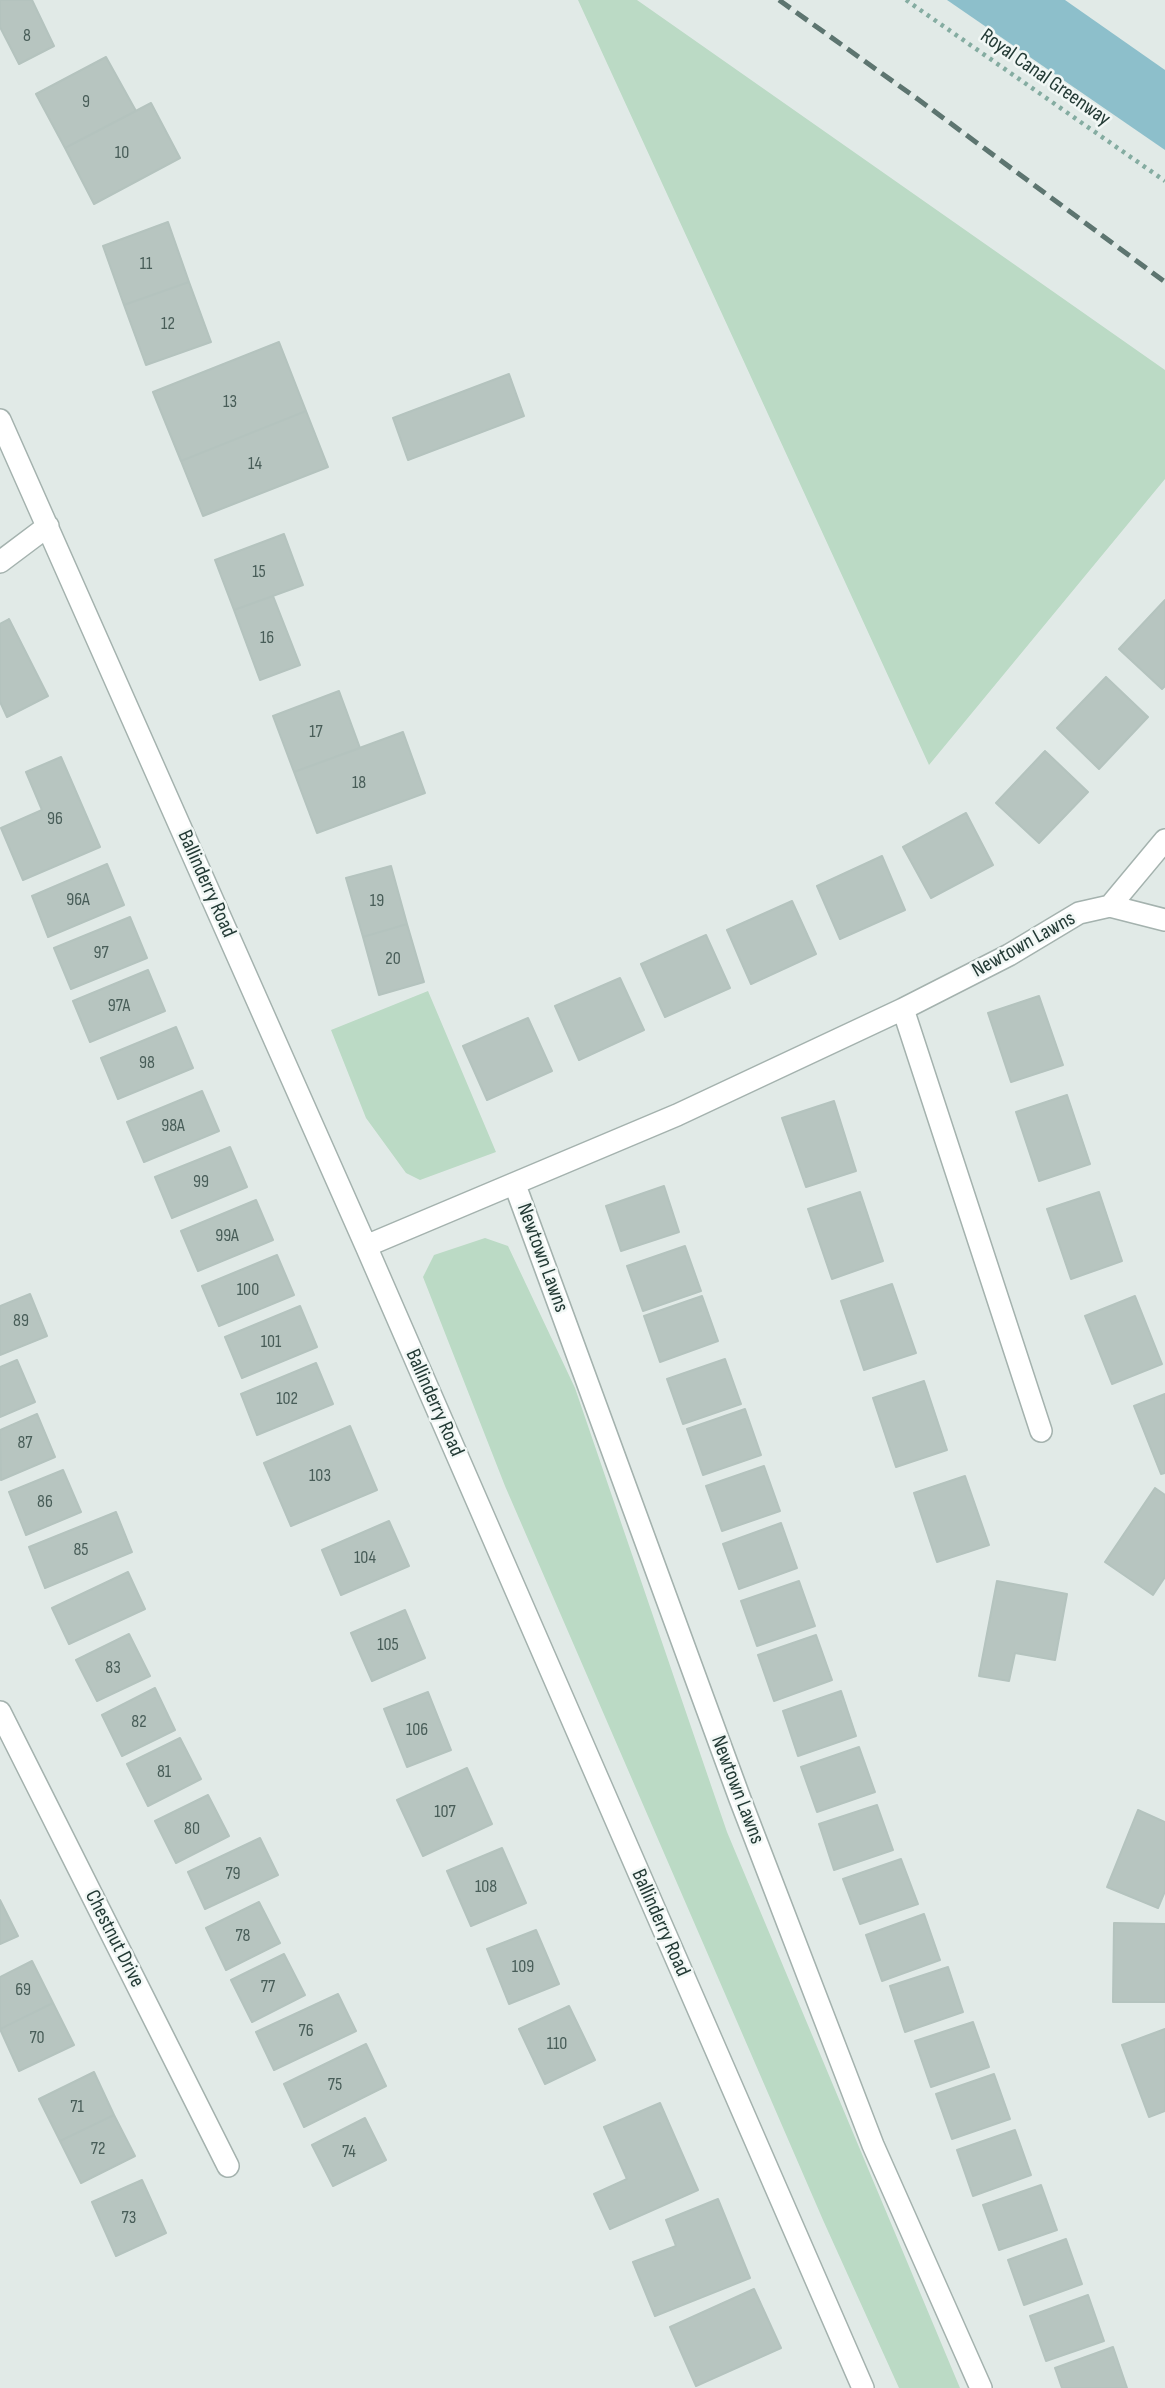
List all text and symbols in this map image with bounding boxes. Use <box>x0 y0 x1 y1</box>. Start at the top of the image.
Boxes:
street label: Royal Canal Greenway <box>975 24 1115 132</box>
house number: 8 <box>23 25 31 47</box>
house number: 9 <box>82 91 90 113</box>
house number: 10 <box>115 142 129 164</box>
house number: 11 <box>140 253 152 275</box>
house number: 12 <box>161 313 175 335</box>
house number: 13 <box>223 391 237 413</box>
house number: 14 <box>248 453 262 475</box>
house number: 15 <box>252 561 266 583</box>
house number: 16 <box>260 627 274 649</box>
house number: 17 <box>309 721 323 743</box>
house number: 18 <box>352 772 366 794</box>
house number: 96 <box>47 808 63 830</box>
street label: Ballinderry Road <box>171 827 241 941</box>
house number: 96A <box>66 889 90 911</box>
house number: 19 <box>370 890 384 912</box>
street label: Newtown Lawns <box>968 906 1080 984</box>
house number: 97 <box>93 942 109 964</box>
house number: 20 <box>385 948 401 970</box>
house number: 97A <box>108 995 130 1017</box>
house number: 98 <box>139 1052 155 1074</box>
house number: 98A <box>161 1115 185 1137</box>
house number: 99 <box>193 1171 209 1193</box>
street label: Newtown Lawns <box>511 1200 573 1316</box>
house number: 99A <box>215 1225 239 1247</box>
house number: 100 <box>237 1279 259 1301</box>
house number: 89 <box>13 1310 29 1332</box>
house number: 101 <box>261 1331 281 1353</box>
street label: Ballinderry Road <box>399 1346 469 1460</box>
house number: 102 <box>276 1388 298 1410</box>
house number: 87 <box>17 1432 33 1454</box>
house number: 103 <box>309 1465 331 1487</box>
house number: 86 <box>37 1491 53 1513</box>
house number: 85 <box>73 1539 89 1561</box>
house number: 104 <box>354 1547 376 1569</box>
house number: 105 <box>377 1634 399 1656</box>
house number: 83 <box>105 1657 121 1679</box>
house number: 82 <box>131 1711 147 1733</box>
house number: 106 <box>406 1719 428 1741</box>
street label: Newtown Lawns <box>705 1732 769 1848</box>
house number: 81 <box>157 1761 171 1783</box>
house number: 107 <box>434 1801 456 1823</box>
house number: 80 <box>184 1818 200 1840</box>
house number: 79 <box>225 1863 241 1885</box>
street label: Ballinderry Road <box>625 1866 695 1980</box>
house number: 108 <box>475 1876 497 1898</box>
street label: Chestnut Drive <box>79 1886 149 1992</box>
house number: 78 <box>235 1925 251 1947</box>
house number: 109 <box>512 1956 534 1978</box>
house number: 77 <box>261 1976 275 1998</box>
house number: 69 <box>15 1979 31 2001</box>
house number: 76 <box>298 2020 314 2042</box>
house number: 70 <box>29 2027 45 2049</box>
house number: 110 <box>547 2033 567 2055</box>
house number: 75 <box>328 2074 342 2096</box>
house number: 71 <box>70 2096 84 2118</box>
house number: 72 <box>91 2138 105 2160</box>
house number: 74 <box>342 2141 356 2163</box>
house number: 73 <box>122 2207 136 2229</box>

